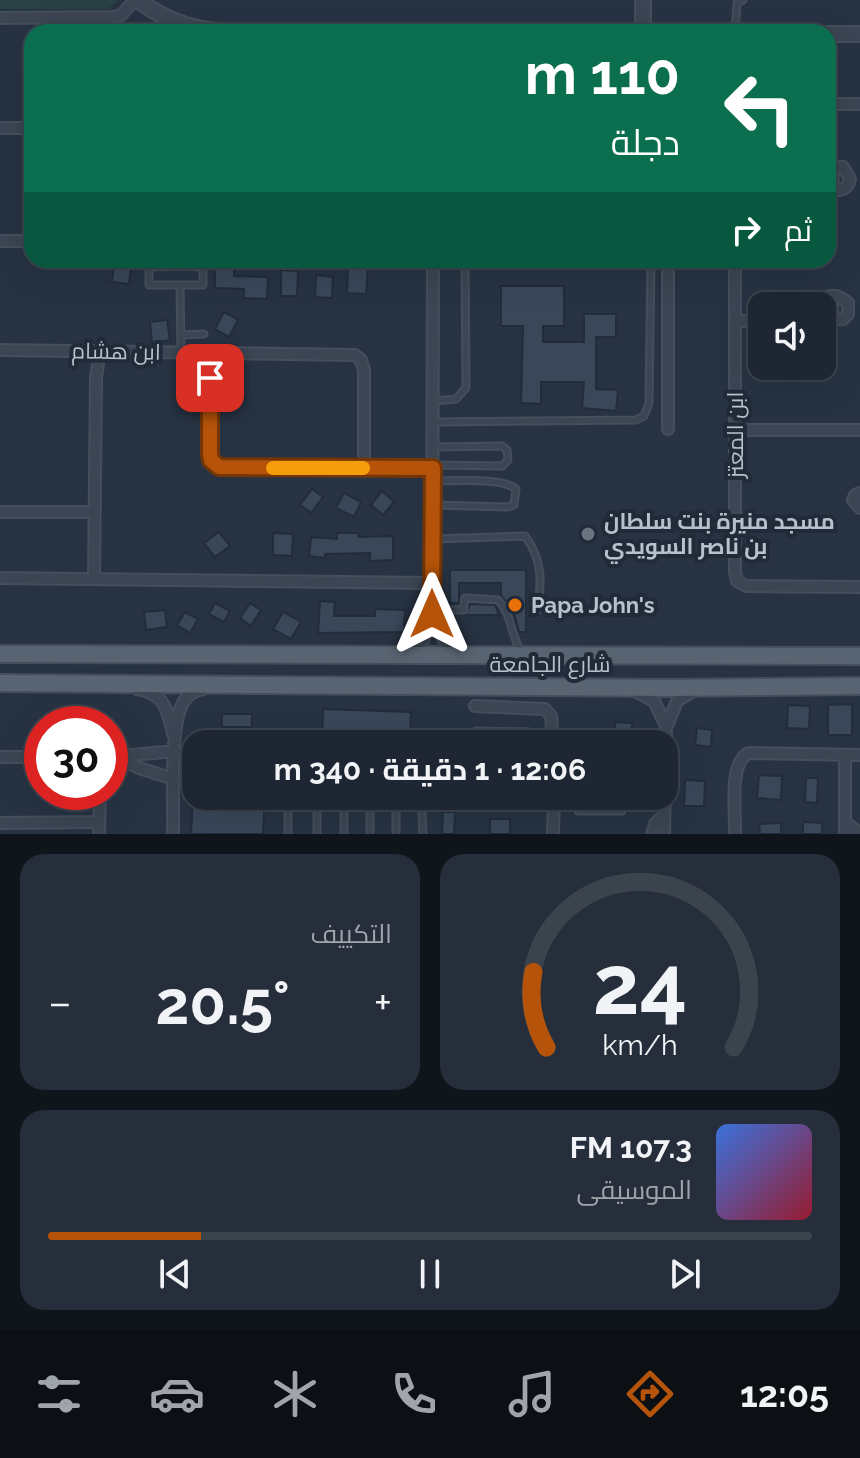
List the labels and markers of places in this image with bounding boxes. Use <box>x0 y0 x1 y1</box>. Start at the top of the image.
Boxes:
pin <box>176 344 244 412</box>
place label: مسجد منيرة بنت سلطان بن ناصر السويدي <box>604 508 835 564</box>
marker: مسجد منيرة بنت سلطان بن ناصر السويدي <box>579 525 597 543</box>
place label: Papa John's <box>531 592 655 618</box>
marker: Papa John's <box>506 596 524 614</box>

